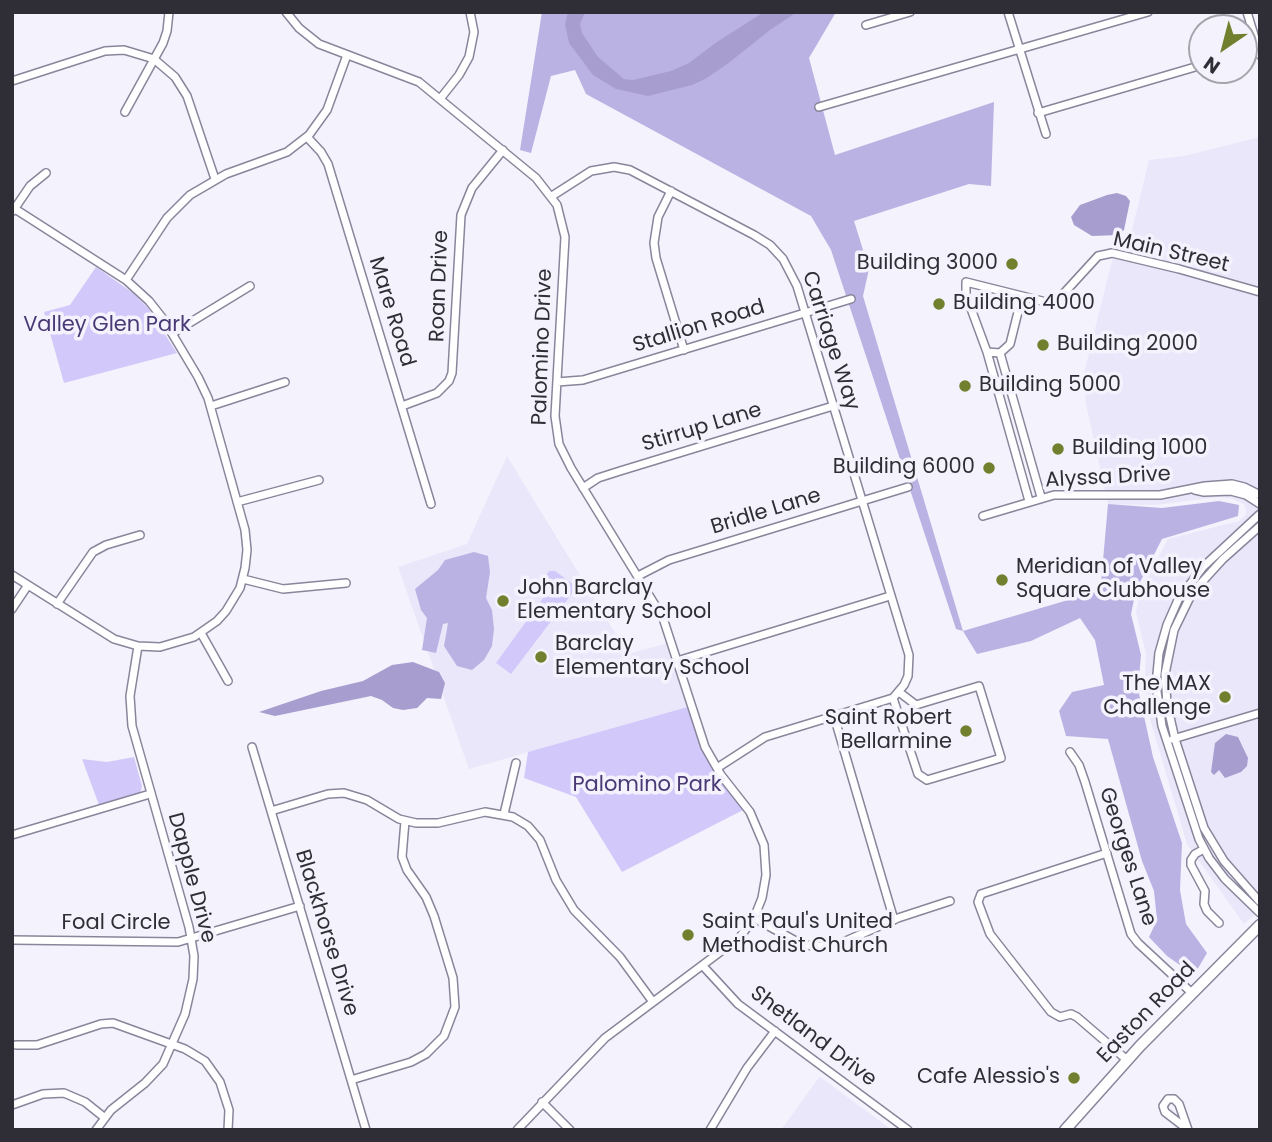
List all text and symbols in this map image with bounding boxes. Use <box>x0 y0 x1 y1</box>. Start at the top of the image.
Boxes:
north arrow <box>1188 14 1258 84</box>
text: N <box>1198 50 1225 80</box>
street label: Main Street <box>1111 227 1231 279</box>
street label: Roan Drive <box>425 230 455 342</box>
place label: Building 3000 <box>857 251 998 277</box>
street label: Mare Road <box>362 254 420 370</box>
marker: Building 3000 <box>1004 256 1020 272</box>
street label: Palomino Drive <box>528 268 558 426</box>
street label: Carriage Way <box>796 268 864 414</box>
place label: Building 4000 <box>953 291 1095 317</box>
street label: Stallion Road <box>630 295 768 359</box>
marker: Building 4000 <box>931 296 947 312</box>
park label: Valley Glen Park <box>23 313 191 339</box>
place label: Building 2000 <box>1057 332 1198 358</box>
marker: Building 2000 <box>1035 337 1051 353</box>
place label: Building 5000 <box>979 373 1121 399</box>
marker: Building 5000 <box>957 378 973 394</box>
street label: Stirrup Lane <box>639 398 765 458</box>
place label: Building 1000 <box>1072 436 1208 462</box>
marker: Building 1000 <box>1050 441 1066 457</box>
place label: Building 6000 <box>833 455 975 481</box>
marker: Building 6000 <box>981 460 997 476</box>
street label: Alyssa Drive <box>1045 462 1171 494</box>
street label: Bridle Lane <box>708 483 824 541</box>
place label: Meridian of Valley Square Clubhouse <box>1016 555 1210 605</box>
marker: Meridian of Valley Square Clubhouse <box>994 572 1010 588</box>
place label: John Barclay Elementary School <box>517 576 712 626</box>
marker: John Barclay Elementary School <box>495 593 511 609</box>
place label: Barclay Elementary School <box>555 632 750 682</box>
marker: Barclay Elementary School <box>533 649 549 665</box>
place label: The MAX Challenge <box>1103 672 1211 722</box>
marker: The MAX Challenge <box>1217 689 1233 705</box>
place label: Saint Robert Bellarmine <box>825 706 952 756</box>
marker: Saint Robert Bellarmine <box>958 723 974 739</box>
park label: Palomino Park <box>572 773 722 799</box>
street label: Georges Lane <box>1093 785 1161 929</box>
street label: Dapple Drive <box>162 810 220 946</box>
street label: Blackhorse Drive <box>289 847 363 1019</box>
place label: Saint Paul's United Methodist Church <box>702 910 893 960</box>
street label: Foal Circle <box>61 911 171 937</box>
marker: Saint Paul's United Methodist Church <box>680 927 696 943</box>
street label: Easton Road <box>1093 957 1201 1069</box>
street label: Shetland Drive <box>745 981 881 1093</box>
place label: Cafe Alessio's <box>917 1065 1060 1091</box>
marker: Cafe Alessio's <box>1066 1070 1082 1086</box>

